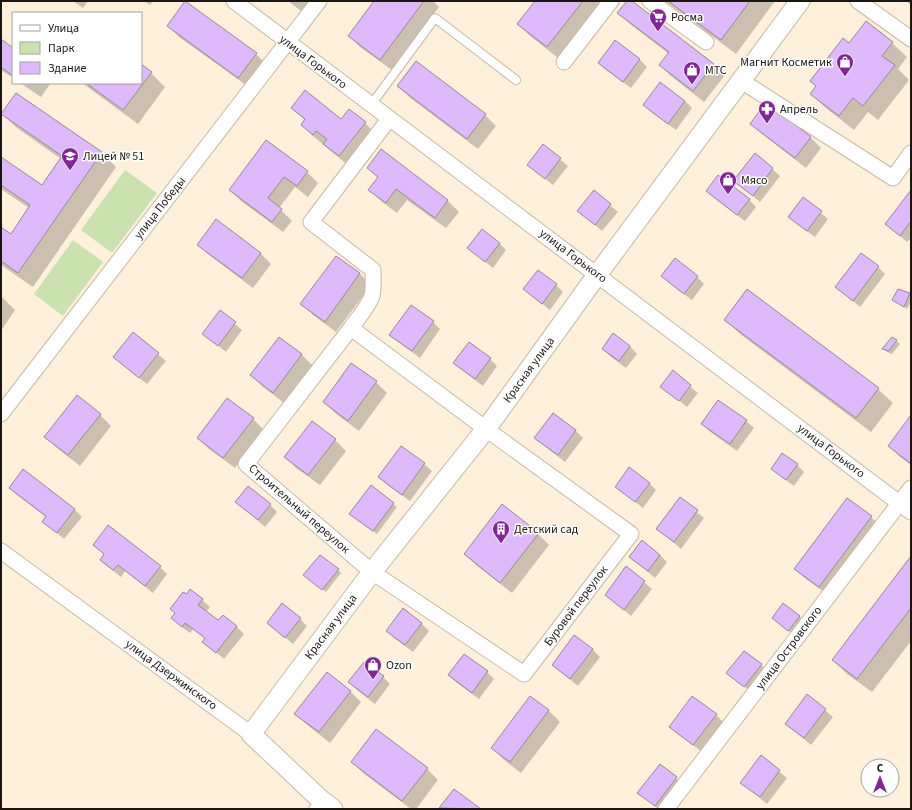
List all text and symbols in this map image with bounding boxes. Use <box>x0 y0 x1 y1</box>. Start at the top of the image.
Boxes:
supermarket icon: Росма <box>648 7 668 32</box>
place label: Росма <box>671 9 703 26</box>
legend <box>12 12 142 84</box>
text: Улица <box>48 20 79 37</box>
street label: улица Горького <box>276 31 350 93</box>
text: Парк <box>48 40 74 57</box>
shop icon: Магнит Косметик <box>835 52 855 77</box>
place label: Магнит Косметик <box>740 54 832 71</box>
text: Здание <box>48 60 87 77</box>
shop icon: МТС <box>682 60 702 85</box>
place label: МТС <box>705 62 727 79</box>
pharmacy icon: Апрель <box>757 99 777 124</box>
place label: Апрель <box>780 101 818 118</box>
school or university icon: Лицей № 51 <box>60 146 80 171</box>
place label: Лицей № 51 <box>83 148 144 165</box>
shop icon: Мясо <box>718 170 738 195</box>
place label: Мясо <box>741 172 768 189</box>
street label: улица Победы <box>130 173 190 243</box>
street label: улица Горького <box>536 225 610 287</box>
street label: Красная улица <box>499 334 559 406</box>
street label: улица Горького <box>794 420 868 482</box>
street label: Строительный переулок <box>245 460 353 558</box>
building icon: Детский сад <box>491 519 511 544</box>
place label: Детский сад <box>514 521 579 538</box>
street label: Буровой переулок <box>540 562 612 650</box>
street label: Красная улица <box>301 591 361 663</box>
street label: улица Островского <box>752 603 826 693</box>
street label: улица Дзержинского <box>122 636 220 714</box>
shop icon: Ozon <box>363 655 383 680</box>
place label: Ozon <box>386 657 412 674</box>
north arrow <box>860 758 900 798</box>
text: С <box>877 761 884 776</box>

